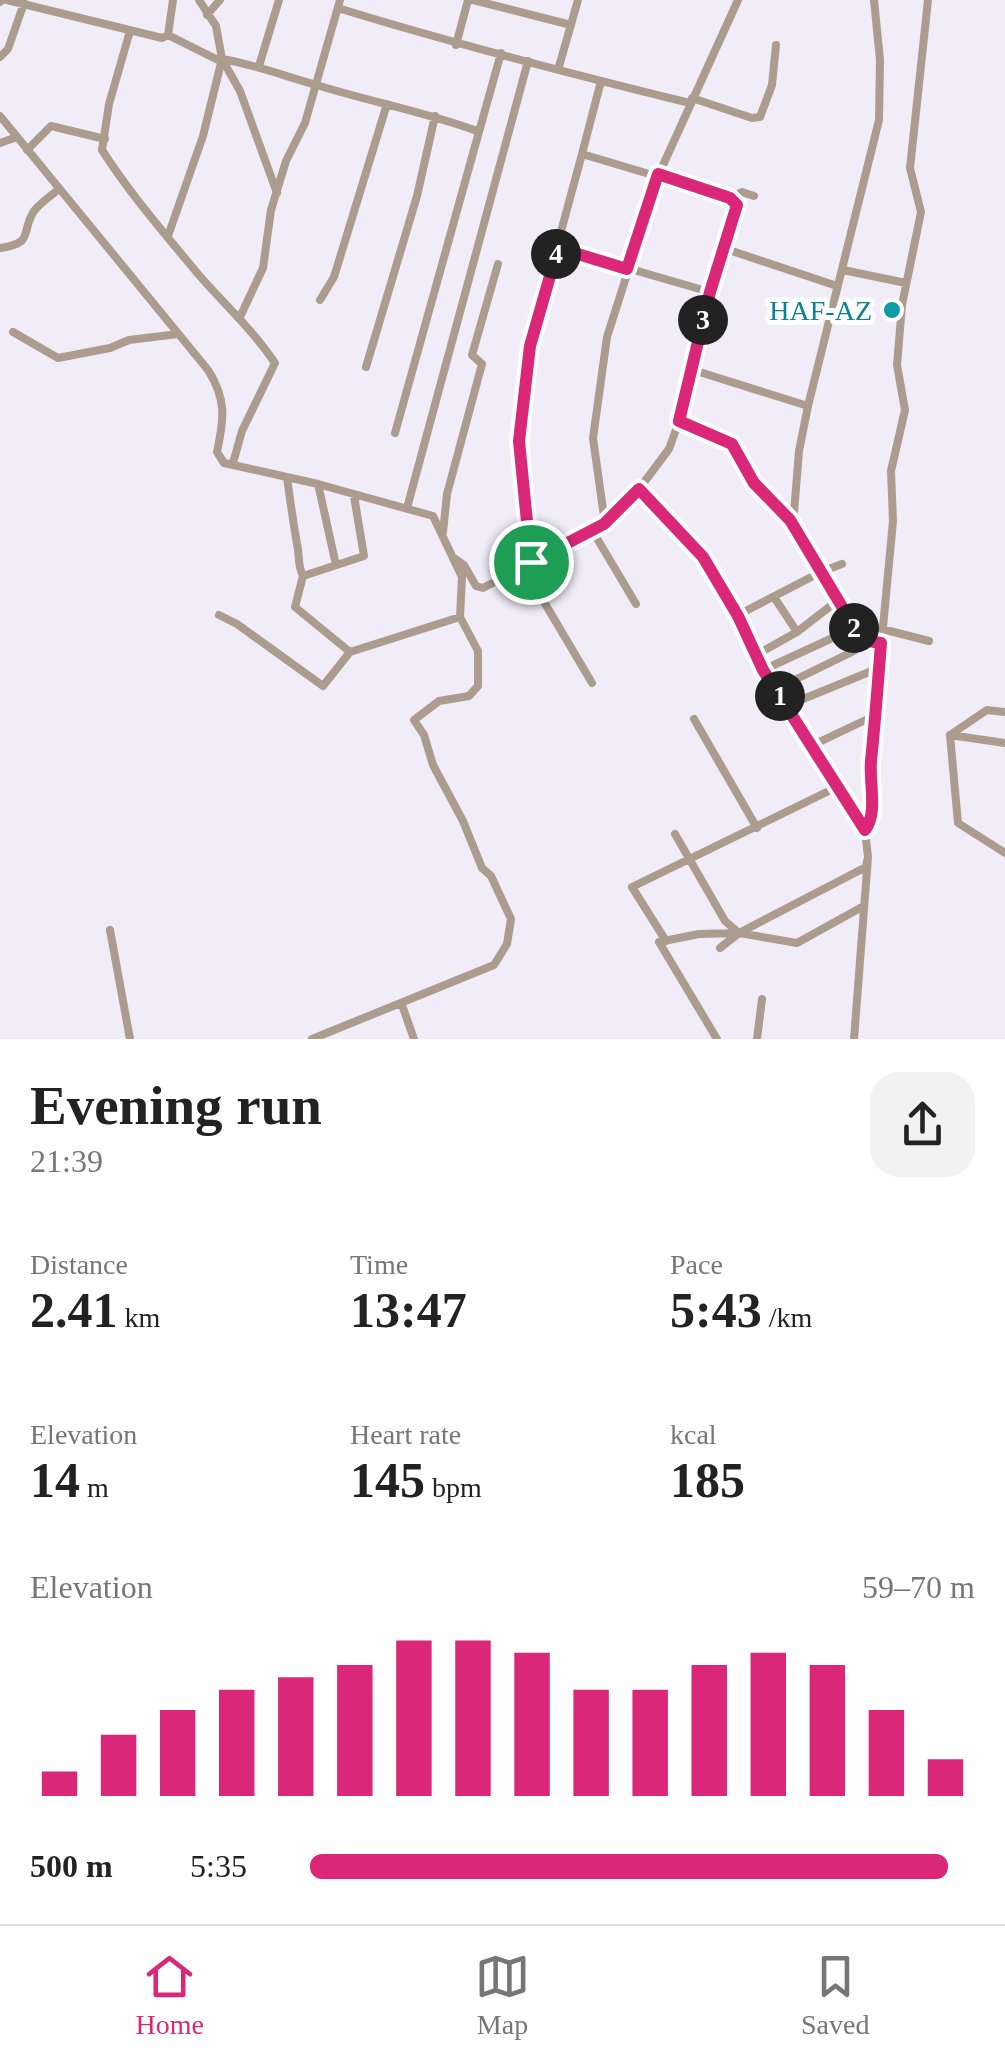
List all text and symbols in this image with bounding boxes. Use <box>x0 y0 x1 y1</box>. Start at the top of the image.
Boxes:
pin: 4 <box>531 229 581 279</box>
text: 4 <box>549 238 563 269</box>
pin: 3 <box>678 295 728 345</box>
place label: HAF-AZ <box>769 295 872 326</box>
marker: HAF-AZ <box>881 299 903 321</box>
text: 3 <box>696 304 710 335</box>
pin <box>489 520 574 605</box>
icon: arrive <box>504 535 559 590</box>
pin: 2 <box>829 603 879 653</box>
text: 2 <box>847 612 861 643</box>
pin: 1 <box>755 671 805 721</box>
text: 1 <box>773 680 787 711</box>
button: share <box>870 1072 975 1177</box>
text: Evening run <box>30 1075 322 1136</box>
text: 21:39 <box>30 1143 103 1179</box>
text: Distance <box>30 1249 128 1280</box>
text: Time <box>350 1249 408 1280</box>
text: Pace <box>670 1249 723 1280</box>
text: 2.41 <box>30 1282 118 1338</box>
text: 13:47 <box>350 1282 467 1338</box>
text: 5:43 <box>670 1282 762 1338</box>
text: km <box>118 1302 160 1333</box>
text: /km <box>762 1302 812 1333</box>
text: Elevation <box>30 1419 137 1450</box>
text: Heart rate <box>350 1419 461 1450</box>
text: kcal <box>670 1419 717 1450</box>
text: 14 <box>30 1452 80 1508</box>
text: 145 <box>350 1452 425 1508</box>
text: 185 <box>670 1452 745 1508</box>
text: m <box>80 1472 109 1503</box>
text: bpm <box>425 1472 482 1503</box>
text: Elevation <box>30 1569 153 1605</box>
text: 59–70 m <box>862 1569 975 1605</box>
text: 500 m <box>30 1848 113 1884</box>
text: 5:35 <box>190 1848 247 1884</box>
tab: Home <box>136 1949 204 2041</box>
tab: Map <box>475 1949 530 2041</box>
tab: Saved <box>801 1949 869 2041</box>

